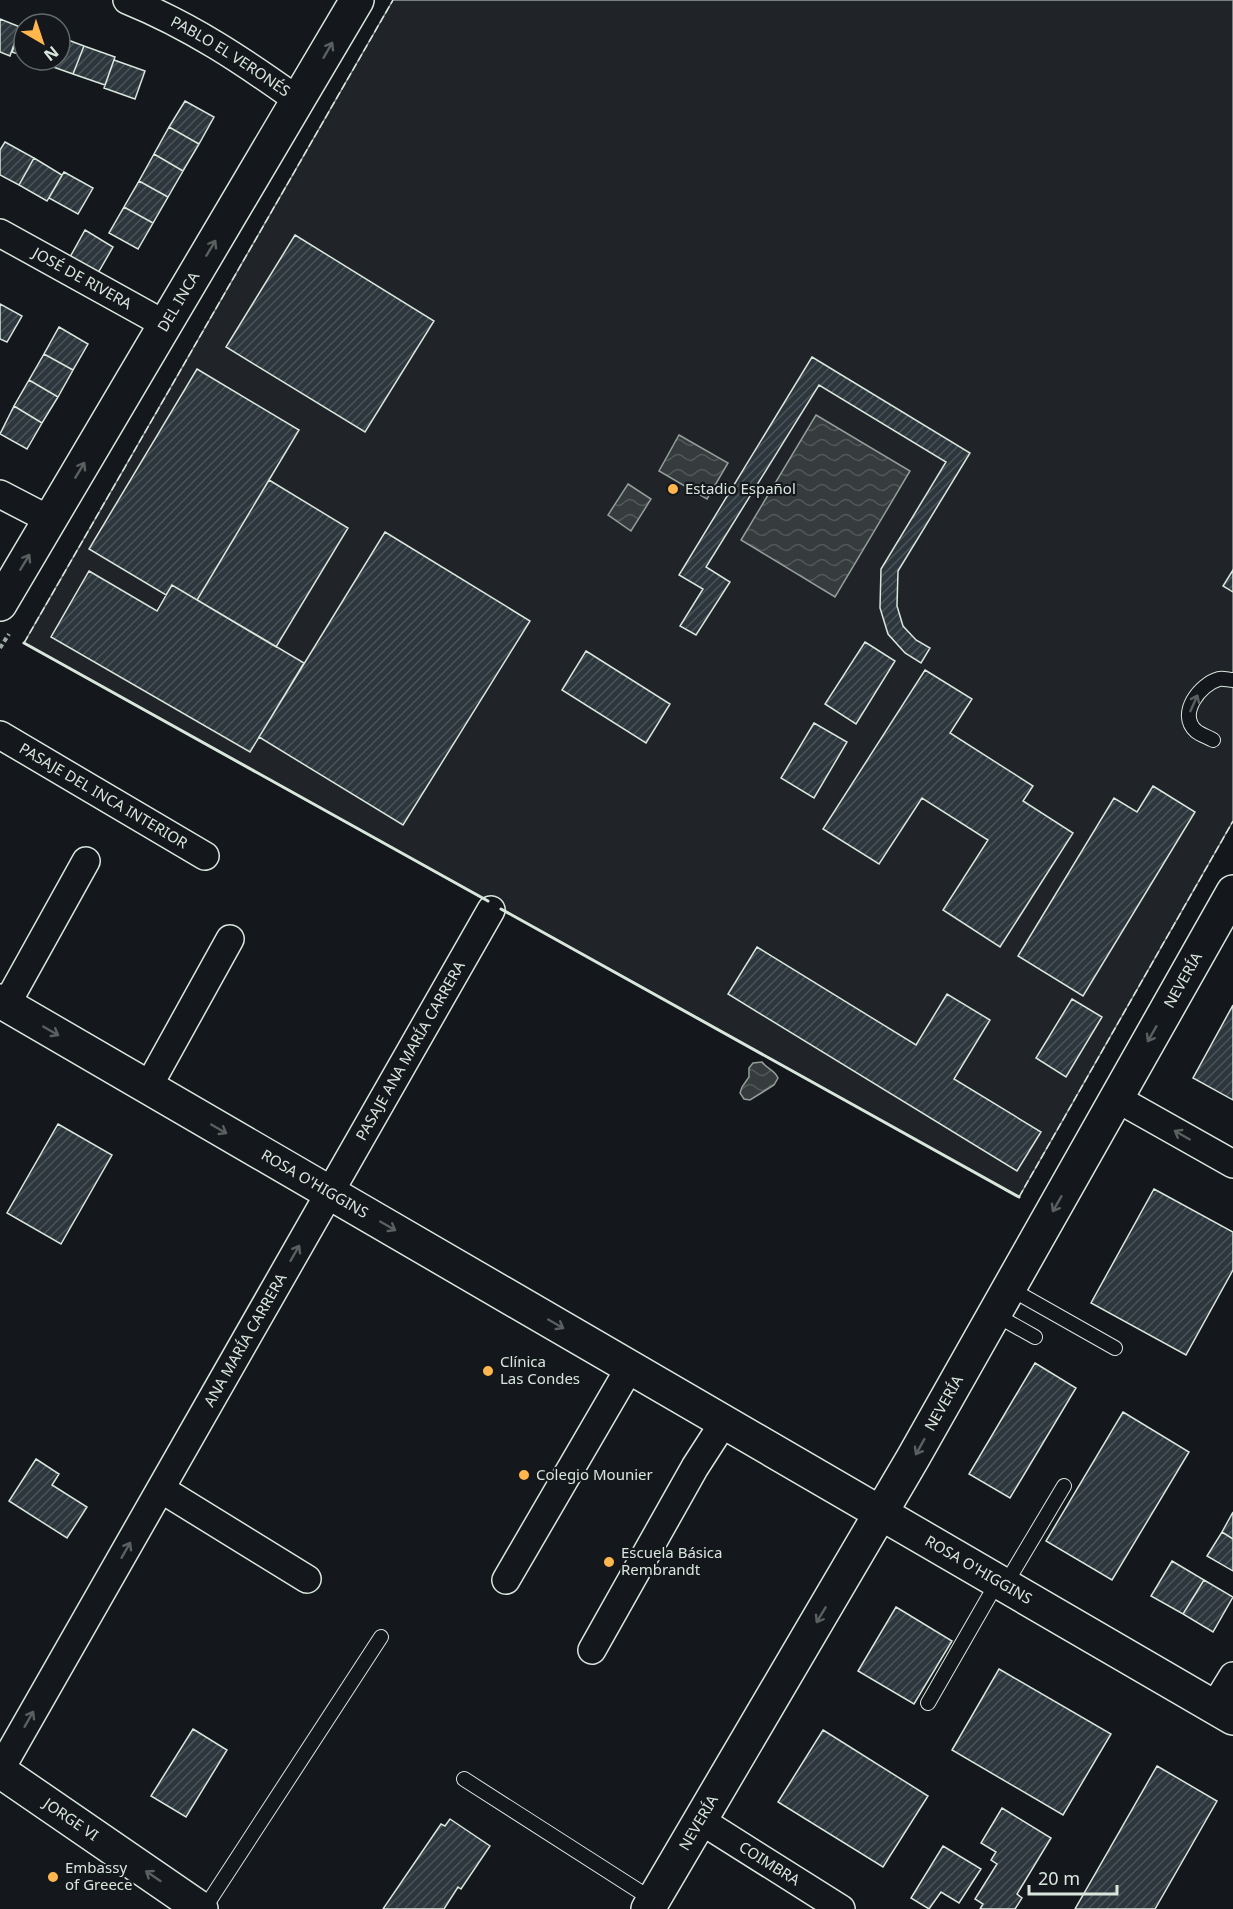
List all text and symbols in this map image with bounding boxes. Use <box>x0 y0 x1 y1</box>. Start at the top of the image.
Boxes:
street label: PABLO EL VERONÉS <box>168 11 294 101</box>
north arrow <box>12 12 72 72</box>
text: N <box>39 41 63 66</box>
one-way arrow <box>322 42 334 59</box>
one-way arrow <box>206 240 218 257</box>
street label: JOSÉ DE RIVERA <box>28 241 136 313</box>
street label: DEL INCA <box>152 267 204 335</box>
one-way arrow <box>74 462 86 479</box>
place label: Estadio Español <box>685 478 796 498</box>
marker: Estadio Español <box>666 482 680 496</box>
one-way arrow <box>19 554 31 571</box>
one-way arrow <box>1189 694 1200 712</box>
street label: PASAJE DEL INCA INTERIOR <box>16 738 192 853</box>
street label: NEVERÍA <box>1159 948 1206 1011</box>
street label: PASAJE ANA MARÍA CARRERA <box>351 957 469 1144</box>
one-way arrow <box>1146 1024 1157 1042</box>
one-way arrow <box>42 1025 59 1037</box>
one-way arrow <box>210 1123 227 1135</box>
one-way arrow <box>1174 1129 1191 1141</box>
street label: ROSA O'HIGGINS <box>258 1144 372 1222</box>
one-way arrow <box>1050 1195 1062 1212</box>
one-way arrow <box>379 1221 396 1233</box>
one-way arrow <box>289 1245 301 1262</box>
street label: ANA MARÍA CARRERA <box>199 1269 291 1410</box>
one-way arrow <box>548 1319 565 1331</box>
place label: Clínica Las Condes <box>500 1351 580 1388</box>
marker: Clínica Las Condes <box>481 1364 495 1378</box>
street label: NEVERÍA <box>919 1371 967 1434</box>
one-way arrow <box>914 1438 926 1455</box>
place label: Colegio Mounier <box>536 1464 653 1484</box>
marker: Colegio Mounier <box>517 1468 531 1482</box>
street label: ROSA O'HIGGINS <box>922 1530 1036 1608</box>
one-way arrow <box>120 1542 132 1559</box>
place label: Escuela Básica Rembrandt <box>621 1542 722 1579</box>
marker: Escuela Básica Rembrandt <box>602 1555 616 1569</box>
one-way arrow <box>815 1606 827 1623</box>
one-way arrow <box>23 1711 35 1728</box>
street label: NEVERÍA <box>674 1791 722 1854</box>
street label: JORGE VI <box>38 1792 103 1845</box>
street label: COIMBRA <box>736 1836 804 1890</box>
place label: Embassy of Greece <box>65 1857 133 1894</box>
scale bar <box>1029 1858 1118 1896</box>
text: 20 m <box>1038 1866 1080 1890</box>
marker: Embassy of Greece <box>46 1870 60 1884</box>
one-way arrow <box>145 1870 162 1882</box>

